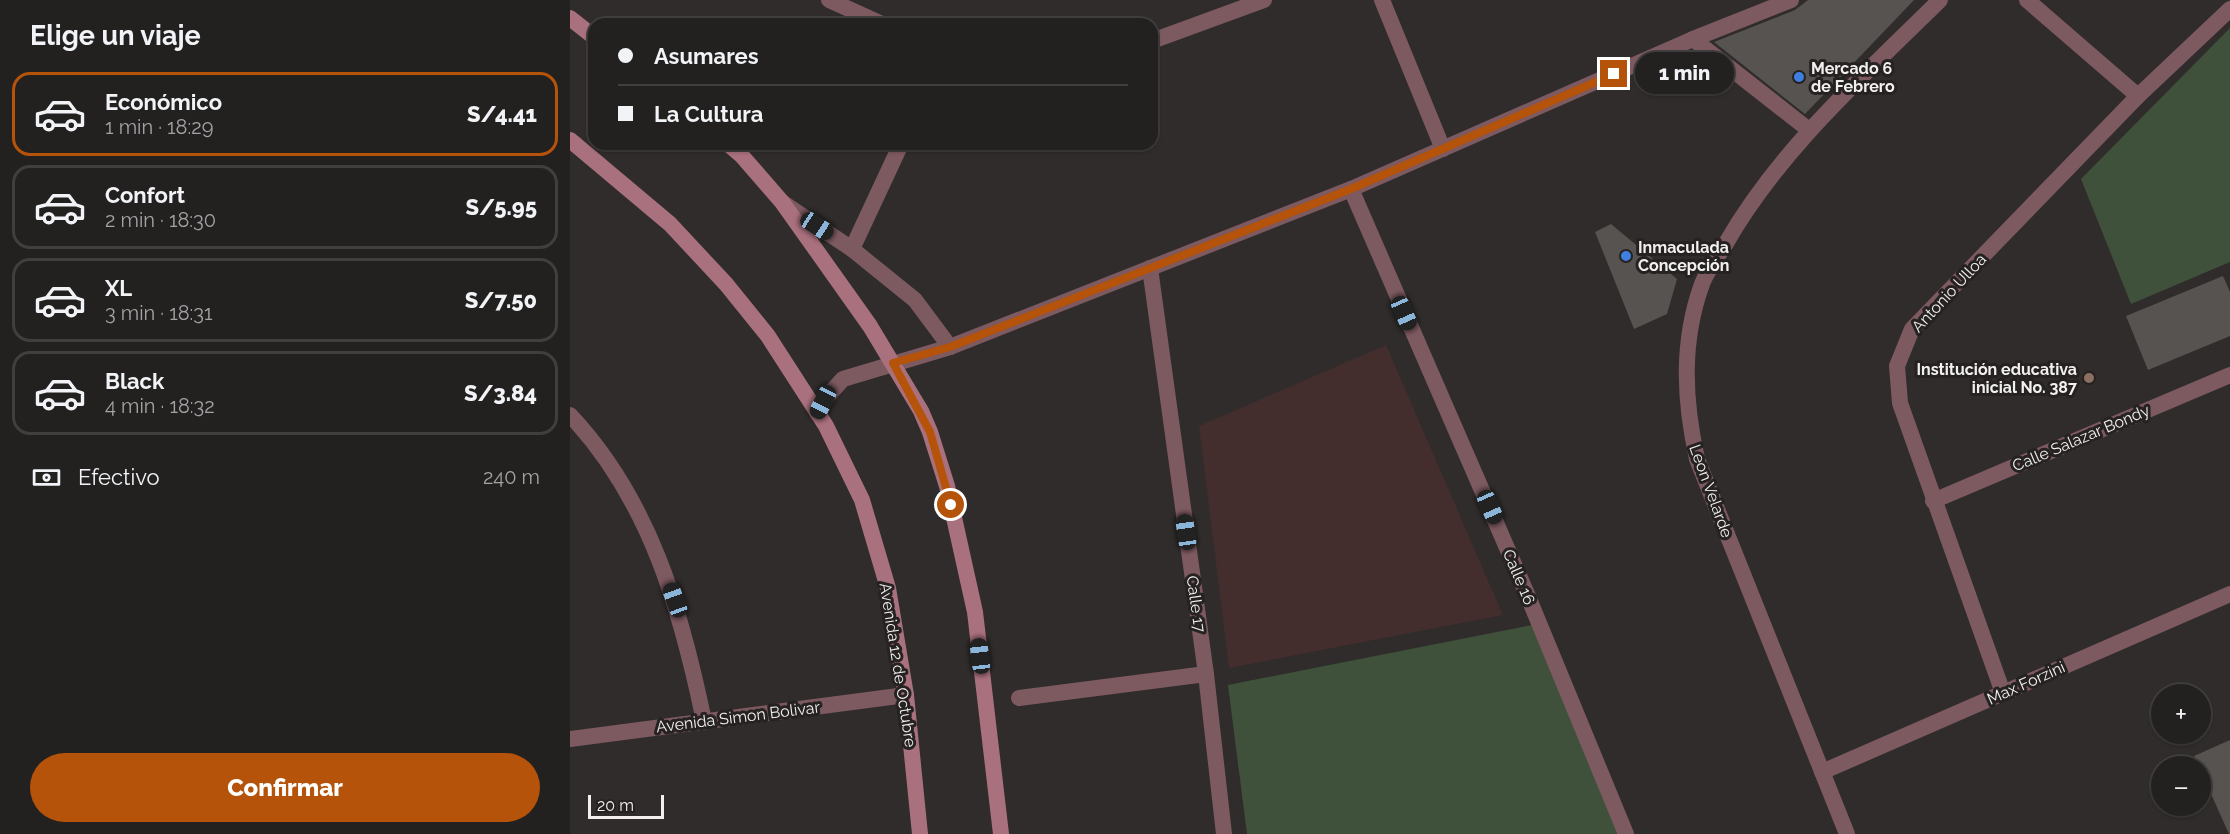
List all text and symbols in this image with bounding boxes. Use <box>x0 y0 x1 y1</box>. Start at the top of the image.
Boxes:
text: Elige un viaje <box>30 20 201 51</box>
text: Asumares <box>654 43 759 69</box>
callout: 1 min <box>1635 53 1734 95</box>
place label: Mercado 6 de Febrero <box>1811 59 1895 96</box>
route end <box>1600 60 1627 87</box>
text: 1 min <box>1659 61 1710 85</box>
marker: Mercado 6 de Febrero <box>1792 70 1806 84</box>
icon: car <box>33 87 87 141</box>
text: Económico <box>105 89 222 115</box>
text: S/4.41 <box>467 101 537 127</box>
text: La Cultura <box>654 101 763 127</box>
text: 1 min · 18:29 <box>105 115 213 139</box>
icon: car <box>33 180 87 234</box>
text: Confort <box>105 182 185 208</box>
text: S/5.95 <box>465 194 537 220</box>
text: 2 min · 18:30 <box>105 208 216 232</box>
car <box>797 209 837 243</box>
place label: Inmaculada Concepción <box>1638 238 1729 275</box>
marker: Inmaculada Concepción <box>1619 249 1633 263</box>
street label: Antonio Ulloa <box>1908 250 1990 336</box>
icon: car <box>33 273 87 327</box>
text: XL <box>105 275 132 301</box>
text: S/7.50 <box>465 287 537 313</box>
car <box>1388 293 1420 333</box>
text: 3 min · 18:31 <box>105 301 213 325</box>
place label: Institución educativa inicial No. 387 <box>1916 360 2077 397</box>
icon: car <box>33 366 87 420</box>
text: Black <box>105 368 164 394</box>
marker: Institución educativa inicial No. 387 <box>2082 371 2096 385</box>
text: S/3.84 <box>464 380 537 406</box>
car <box>807 382 839 422</box>
text: 4 min · 18:32 <box>105 394 215 418</box>
street label: Calle Salazar Bondy <box>2009 400 2153 476</box>
street label: Leon Velarde <box>1685 442 1737 540</box>
icon: cash <box>30 461 63 494</box>
text: Efectivo <box>78 464 160 490</box>
text: 240 m <box>483 465 540 489</box>
car <box>1474 487 1506 527</box>
route start <box>937 491 964 518</box>
car <box>1175 513 1197 551</box>
street label: Calle 16 <box>1499 546 1539 608</box>
street label: Calle 17 <box>1183 574 1209 634</box>
car <box>660 580 690 620</box>
street label: Avenida 12 de Octubre <box>876 581 920 749</box>
car <box>969 637 991 675</box>
street label: Max Forzini <box>1984 657 2068 709</box>
map controls <box>2151 684 2211 816</box>
button: + <box>2151 684 2211 744</box>
street label: Avenida Simon Bolivar <box>655 697 821 736</box>
button: Confirmar <box>30 753 540 822</box>
button: − <box>2151 756 2211 816</box>
scale bar <box>588 792 664 820</box>
text: 20 m <box>597 796 634 815</box>

